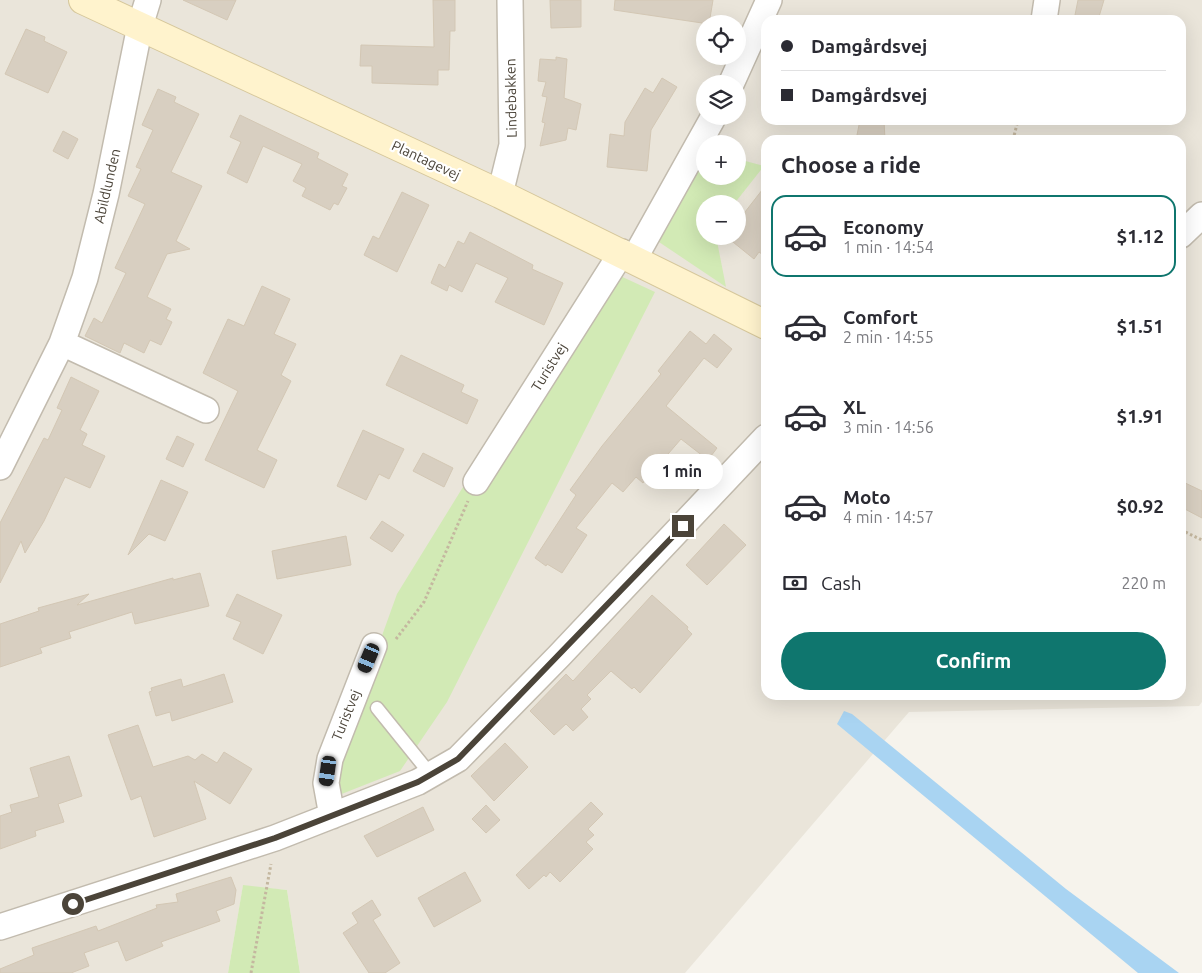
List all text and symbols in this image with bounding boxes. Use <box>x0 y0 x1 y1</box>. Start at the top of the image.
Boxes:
map controls <box>696 15 746 245</box>
button: locate <box>696 15 746 65</box>
text: Damgårdsvej <box>811 35 927 57</box>
street label: Lindebakken <box>502 58 520 138</box>
button: layers <box>696 75 746 125</box>
text: Damgårdsvej <box>811 84 927 106</box>
button: + <box>696 135 746 185</box>
street label: Plantagevej <box>389 137 463 183</box>
street label: Abildlunden <box>91 147 123 225</box>
text: Choose a ride <box>781 152 921 177</box>
button: − <box>696 195 746 245</box>
icon: car <box>783 214 828 259</box>
text: Economy <box>843 216 924 238</box>
text: $1.12 <box>1116 225 1164 247</box>
text: 1 min · 14:54 <box>843 238 934 256</box>
icon: car <box>783 304 828 349</box>
text: Comfort <box>843 306 918 328</box>
text: $1.51 <box>1116 315 1164 337</box>
text: 2 min · 14:55 <box>843 328 934 346</box>
street label: Turistvej <box>528 340 570 394</box>
icon: car <box>783 394 828 439</box>
text: XL <box>843 396 866 418</box>
text: $1.91 <box>1116 405 1164 427</box>
text: 3 min · 14:56 <box>843 418 934 436</box>
callout: 1 min <box>642 454 724 488</box>
text: 1 min <box>662 462 702 480</box>
icon: car <box>783 484 828 529</box>
text: Moto <box>843 486 891 508</box>
text: $0.92 <box>1116 495 1164 517</box>
text: 4 min · 14:57 <box>843 508 934 526</box>
route end <box>672 515 694 537</box>
icon: cash <box>781 569 809 597</box>
text: Cash <box>821 572 862 594</box>
text: 220 m <box>1121 574 1166 592</box>
button: Confirm <box>781 632 1166 690</box>
car <box>356 641 381 675</box>
street label: Turistvej <box>329 687 363 743</box>
car <box>318 755 337 787</box>
route start <box>62 893 84 915</box>

